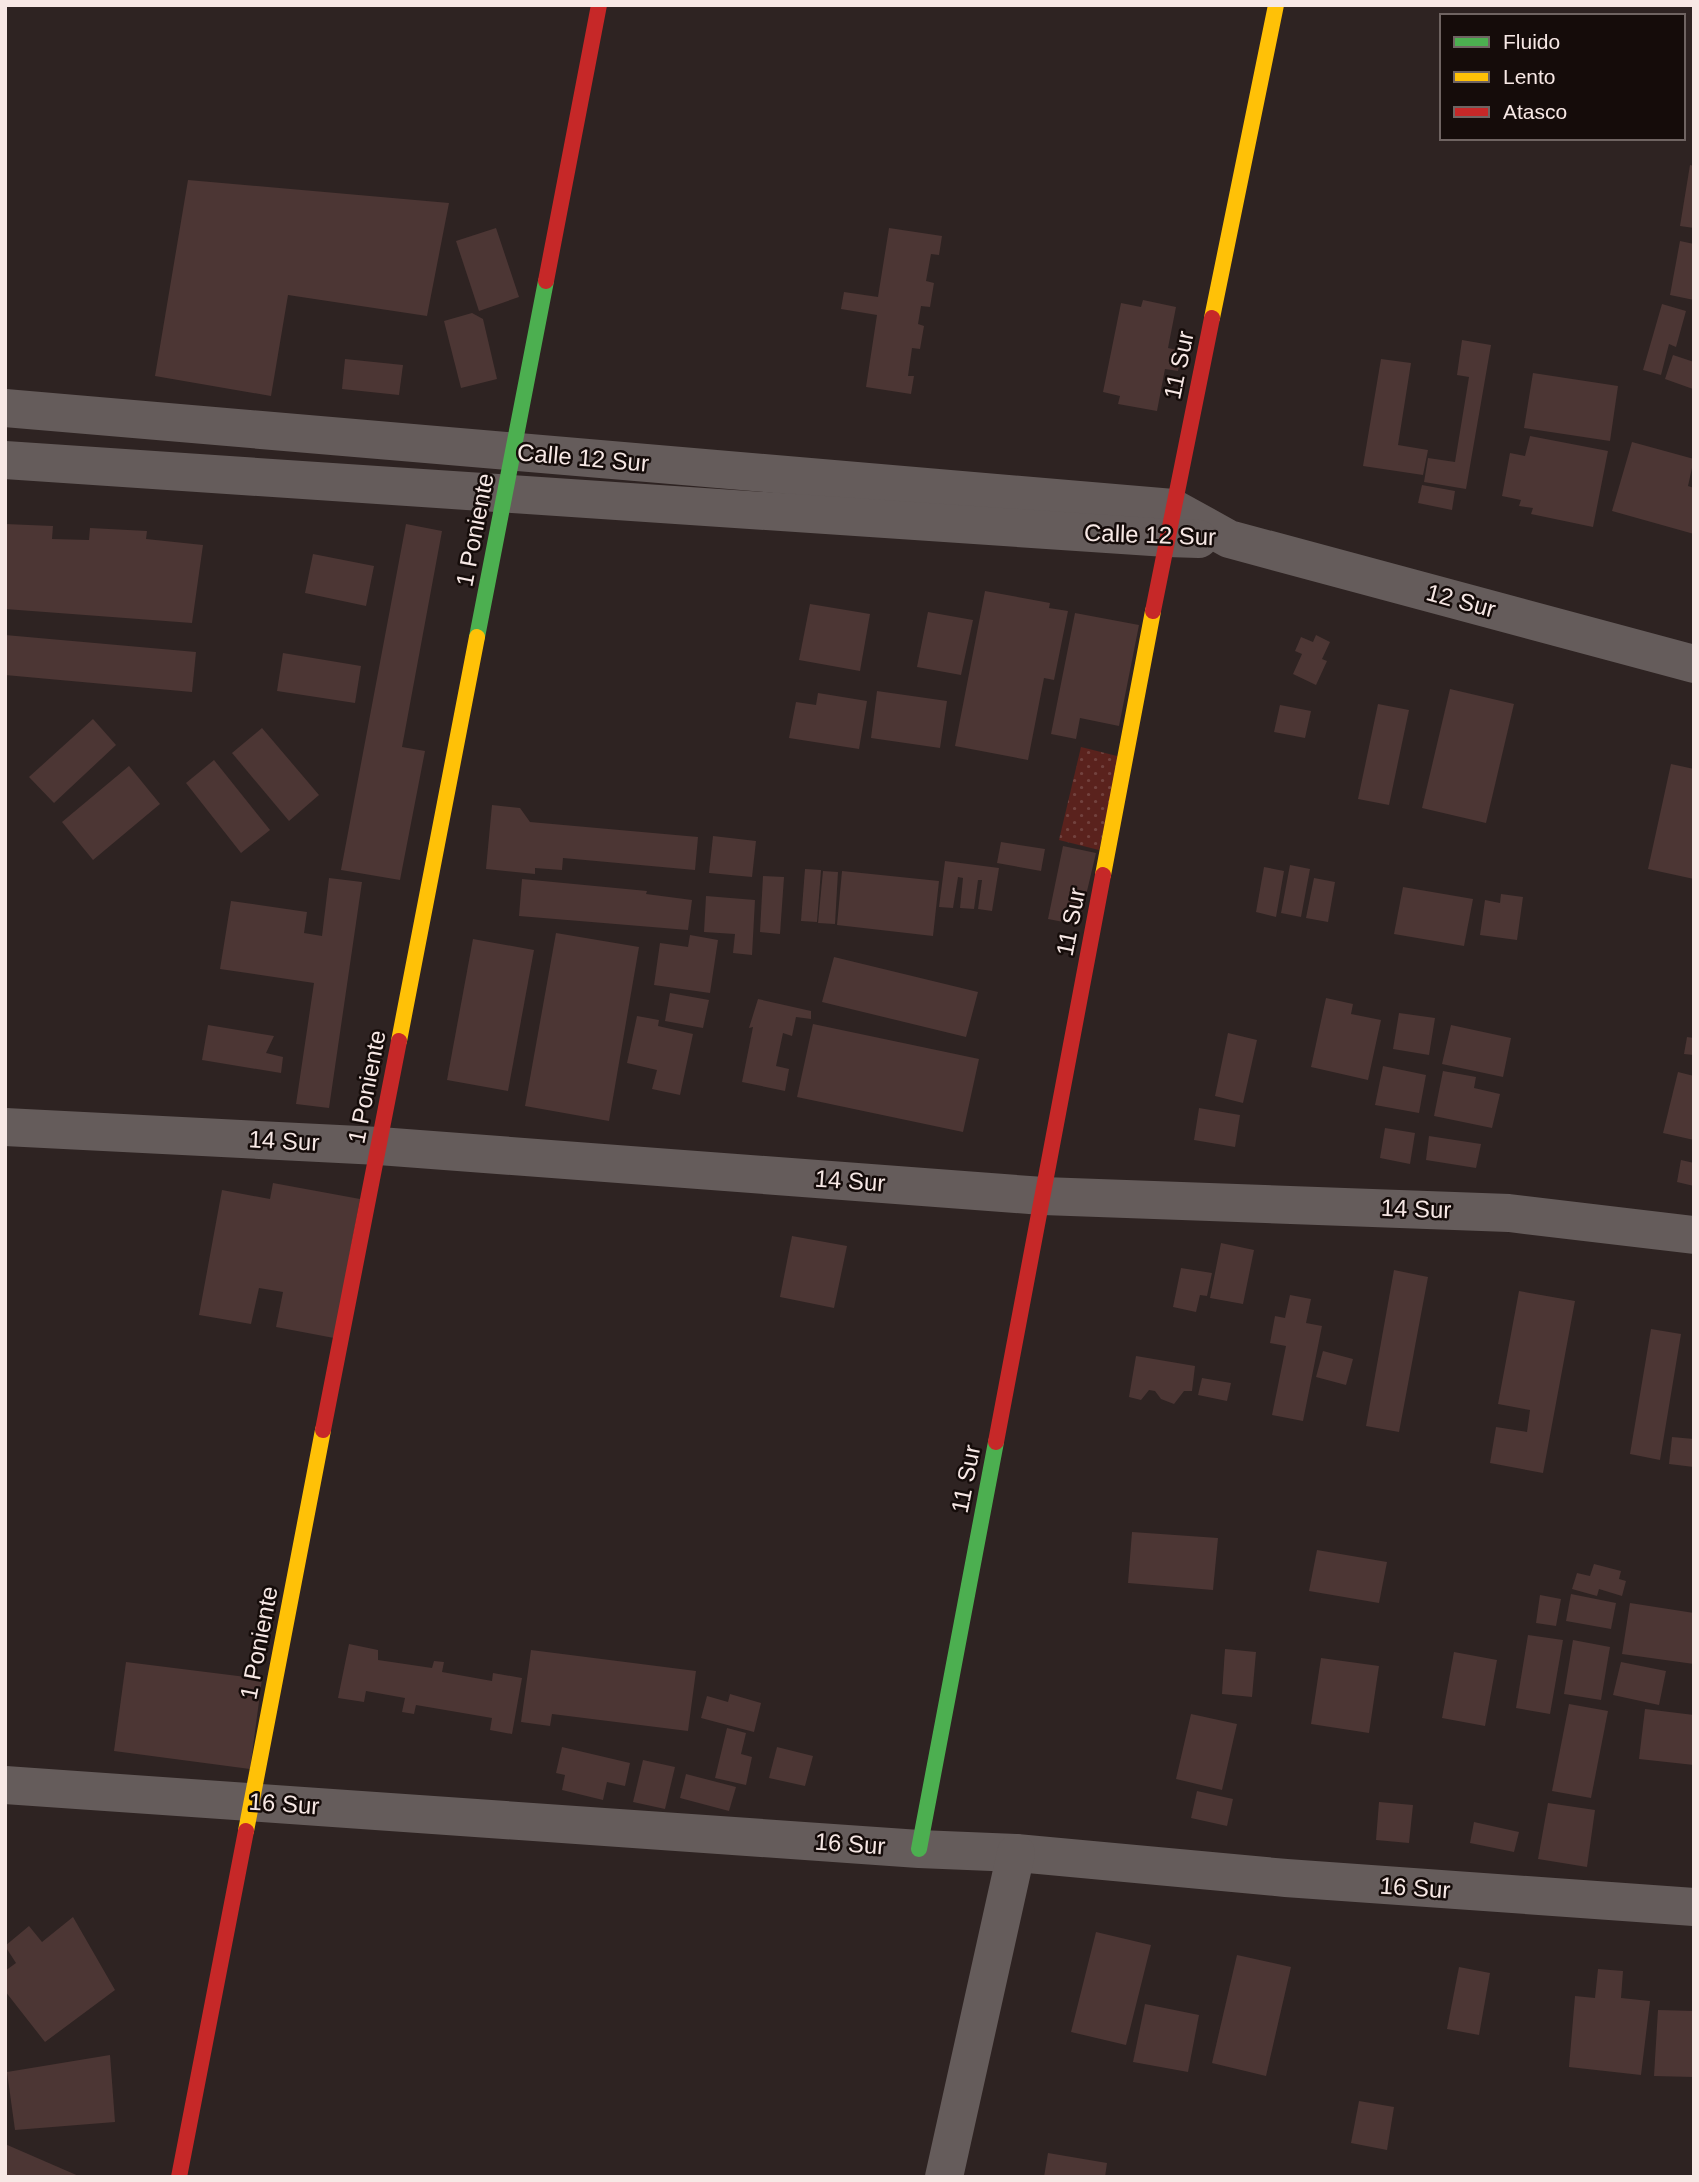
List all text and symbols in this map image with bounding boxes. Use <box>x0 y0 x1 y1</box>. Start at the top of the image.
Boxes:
legend <box>1440 14 1685 140</box>
text: Fluido <box>1503 30 1560 53</box>
text: Lento <box>1503 65 1556 88</box>
text: Atasco <box>1503 100 1567 123</box>
street label: 11 Sur <box>1158 328 1199 401</box>
street label: Calle 12 Sur <box>516 438 650 477</box>
street label: 1 Poniente <box>450 471 499 589</box>
street label: Calle 12 Sur <box>1084 519 1216 550</box>
street label: 12 Sur <box>1423 578 1499 623</box>
street label: 11 Sur <box>1051 885 1090 958</box>
street label: 1 Poniente <box>342 1028 391 1146</box>
street label: 14 Sur <box>248 1125 320 1156</box>
street label: 14 Sur <box>814 1165 886 1196</box>
street label: 14 Sur <box>1380 1194 1452 1223</box>
street label: 11 Sur <box>946 1442 985 1515</box>
street label: 1 Poniente <box>234 1584 283 1702</box>
street label: 16 Sur <box>248 1788 320 1819</box>
street label: 16 Sur <box>814 1828 886 1859</box>
street label: 16 Sur <box>1379 1872 1451 1903</box>

